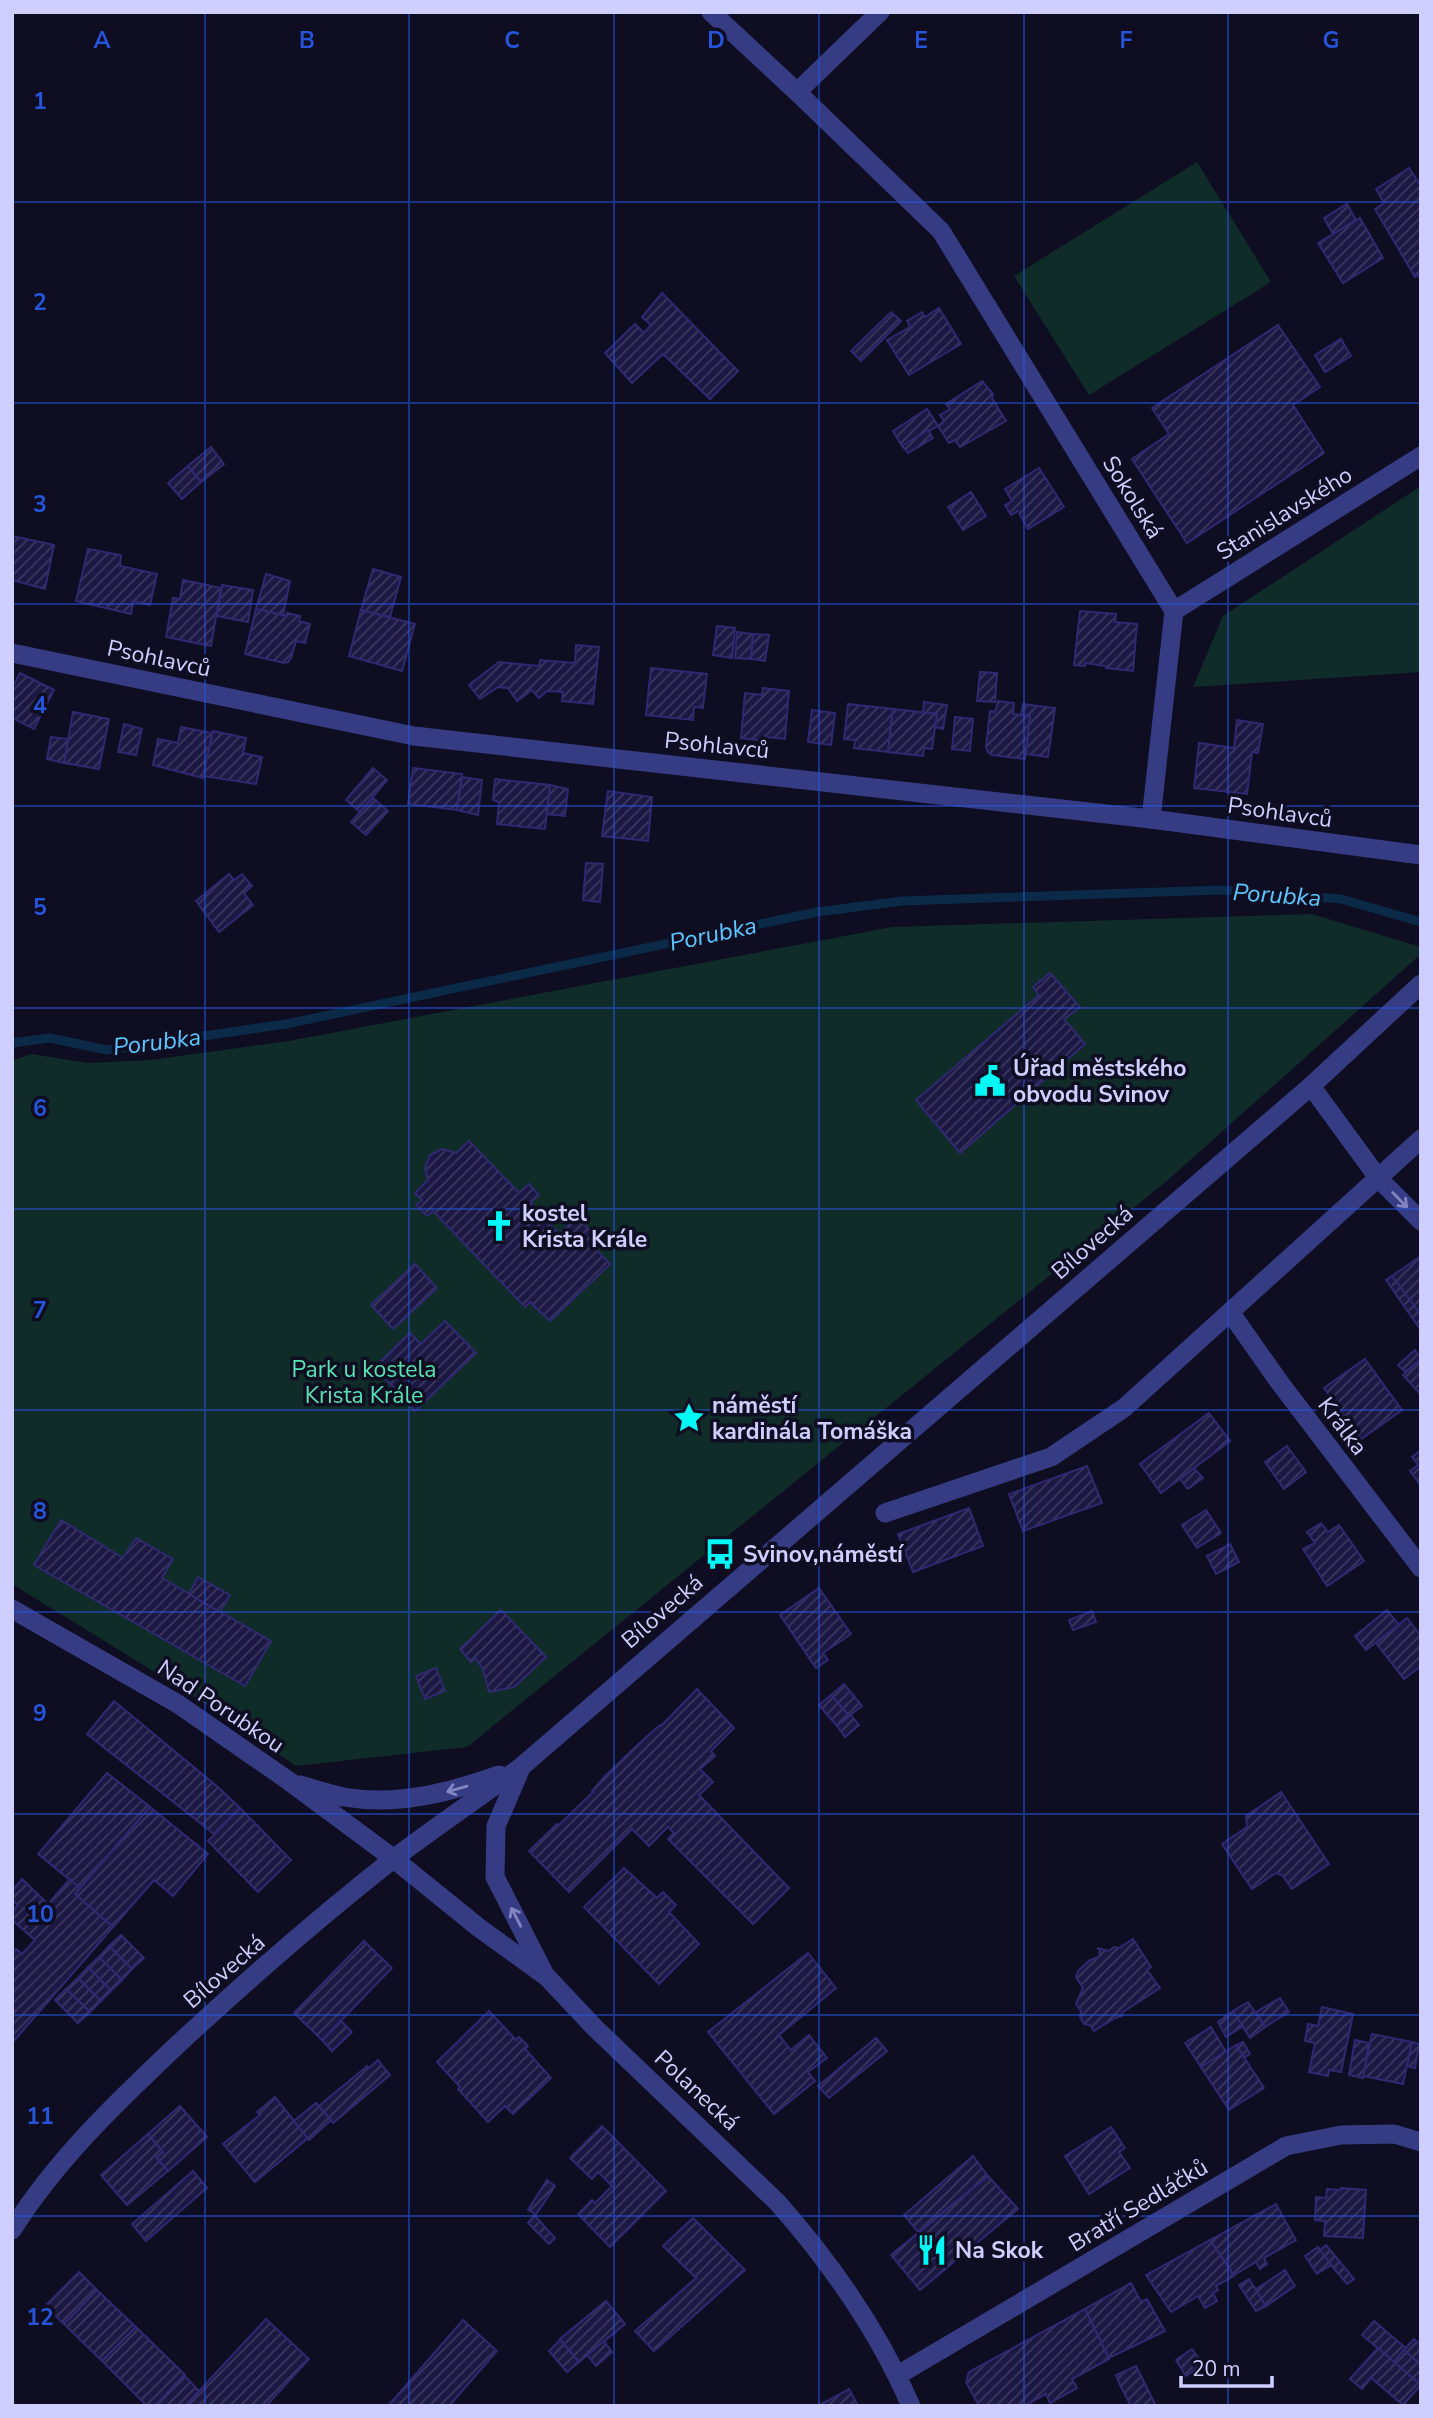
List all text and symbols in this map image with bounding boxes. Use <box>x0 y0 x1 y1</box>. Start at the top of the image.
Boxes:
text: A <box>93 25 111 56</box>
text: B <box>299 25 315 56</box>
text: C <box>504 25 520 56</box>
text: D <box>707 25 725 56</box>
text: E <box>914 25 928 56</box>
text: F <box>1120 25 1133 56</box>
text: G <box>1323 25 1339 56</box>
text: 1 <box>33 86 47 117</box>
text: 2 <box>33 287 47 318</box>
street label: Sokolská <box>1095 450 1170 545</box>
street label: Stanislavského <box>1210 459 1358 568</box>
text: 3 <box>33 489 47 520</box>
street label: Psohlavců <box>104 632 214 685</box>
text: 4 <box>33 690 47 721</box>
street label: Psohlavců <box>663 725 771 766</box>
street label: Psohlavců <box>1226 790 1334 835</box>
water label: Porubka <box>1232 876 1322 914</box>
text: 5 <box>33 892 47 923</box>
water label: Porubka <box>666 909 760 959</box>
water label: Porubka <box>111 1021 203 1063</box>
place label: Úřad městského obvodu Svinov <box>1013 1053 1187 1110</box>
public building icon: Úřad městského obvodu Svinov <box>973 1064 1007 1098</box>
text: 6 <box>33 1093 47 1124</box>
one-way arrow <box>1391 1191 1408 1208</box>
place label: kostel Krista Krále <box>522 1198 647 1255</box>
street label: Bílovecká <box>1045 1198 1140 1286</box>
church icon: kostel Krista Krále <box>482 1209 516 1243</box>
text: 7 <box>33 1295 47 1326</box>
park label: Park u kostela Krista Krále <box>292 1354 436 1411</box>
place label: náměstí kardinála Tomáška <box>712 1390 912 1447</box>
street label: Králka <box>1311 1391 1375 1462</box>
place icon: náměstí kardinála Tomáška <box>672 1401 706 1435</box>
text: 8 <box>33 1496 47 1527</box>
bus stop icon: Svinov,náměstí <box>703 1537 737 1571</box>
place label: Svinov,náměstí <box>743 1539 905 1570</box>
street label: Bílovecká <box>615 1567 710 1655</box>
street label: Nad Porubkou <box>151 1653 290 1760</box>
text: 9 <box>33 1698 47 1729</box>
one-way arrow <box>446 1784 468 1797</box>
text: 10 <box>26 1899 54 1930</box>
one-way arrow <box>508 1907 522 1928</box>
street label: Bílovecká <box>177 1927 272 2015</box>
street label: Polanecká <box>648 2043 746 2138</box>
text: 11 <box>26 2101 54 2132</box>
street label: Bratří Sedláčků <box>1063 2152 1214 2259</box>
restaurant icon: Na Skok <box>915 2233 949 2267</box>
place label: Na Skok <box>955 2235 1044 2266</box>
text: 12 <box>26 2302 54 2333</box>
scale bar <box>1181 2344 1272 2388</box>
text: 20 m <box>1192 2355 1241 2383</box>

